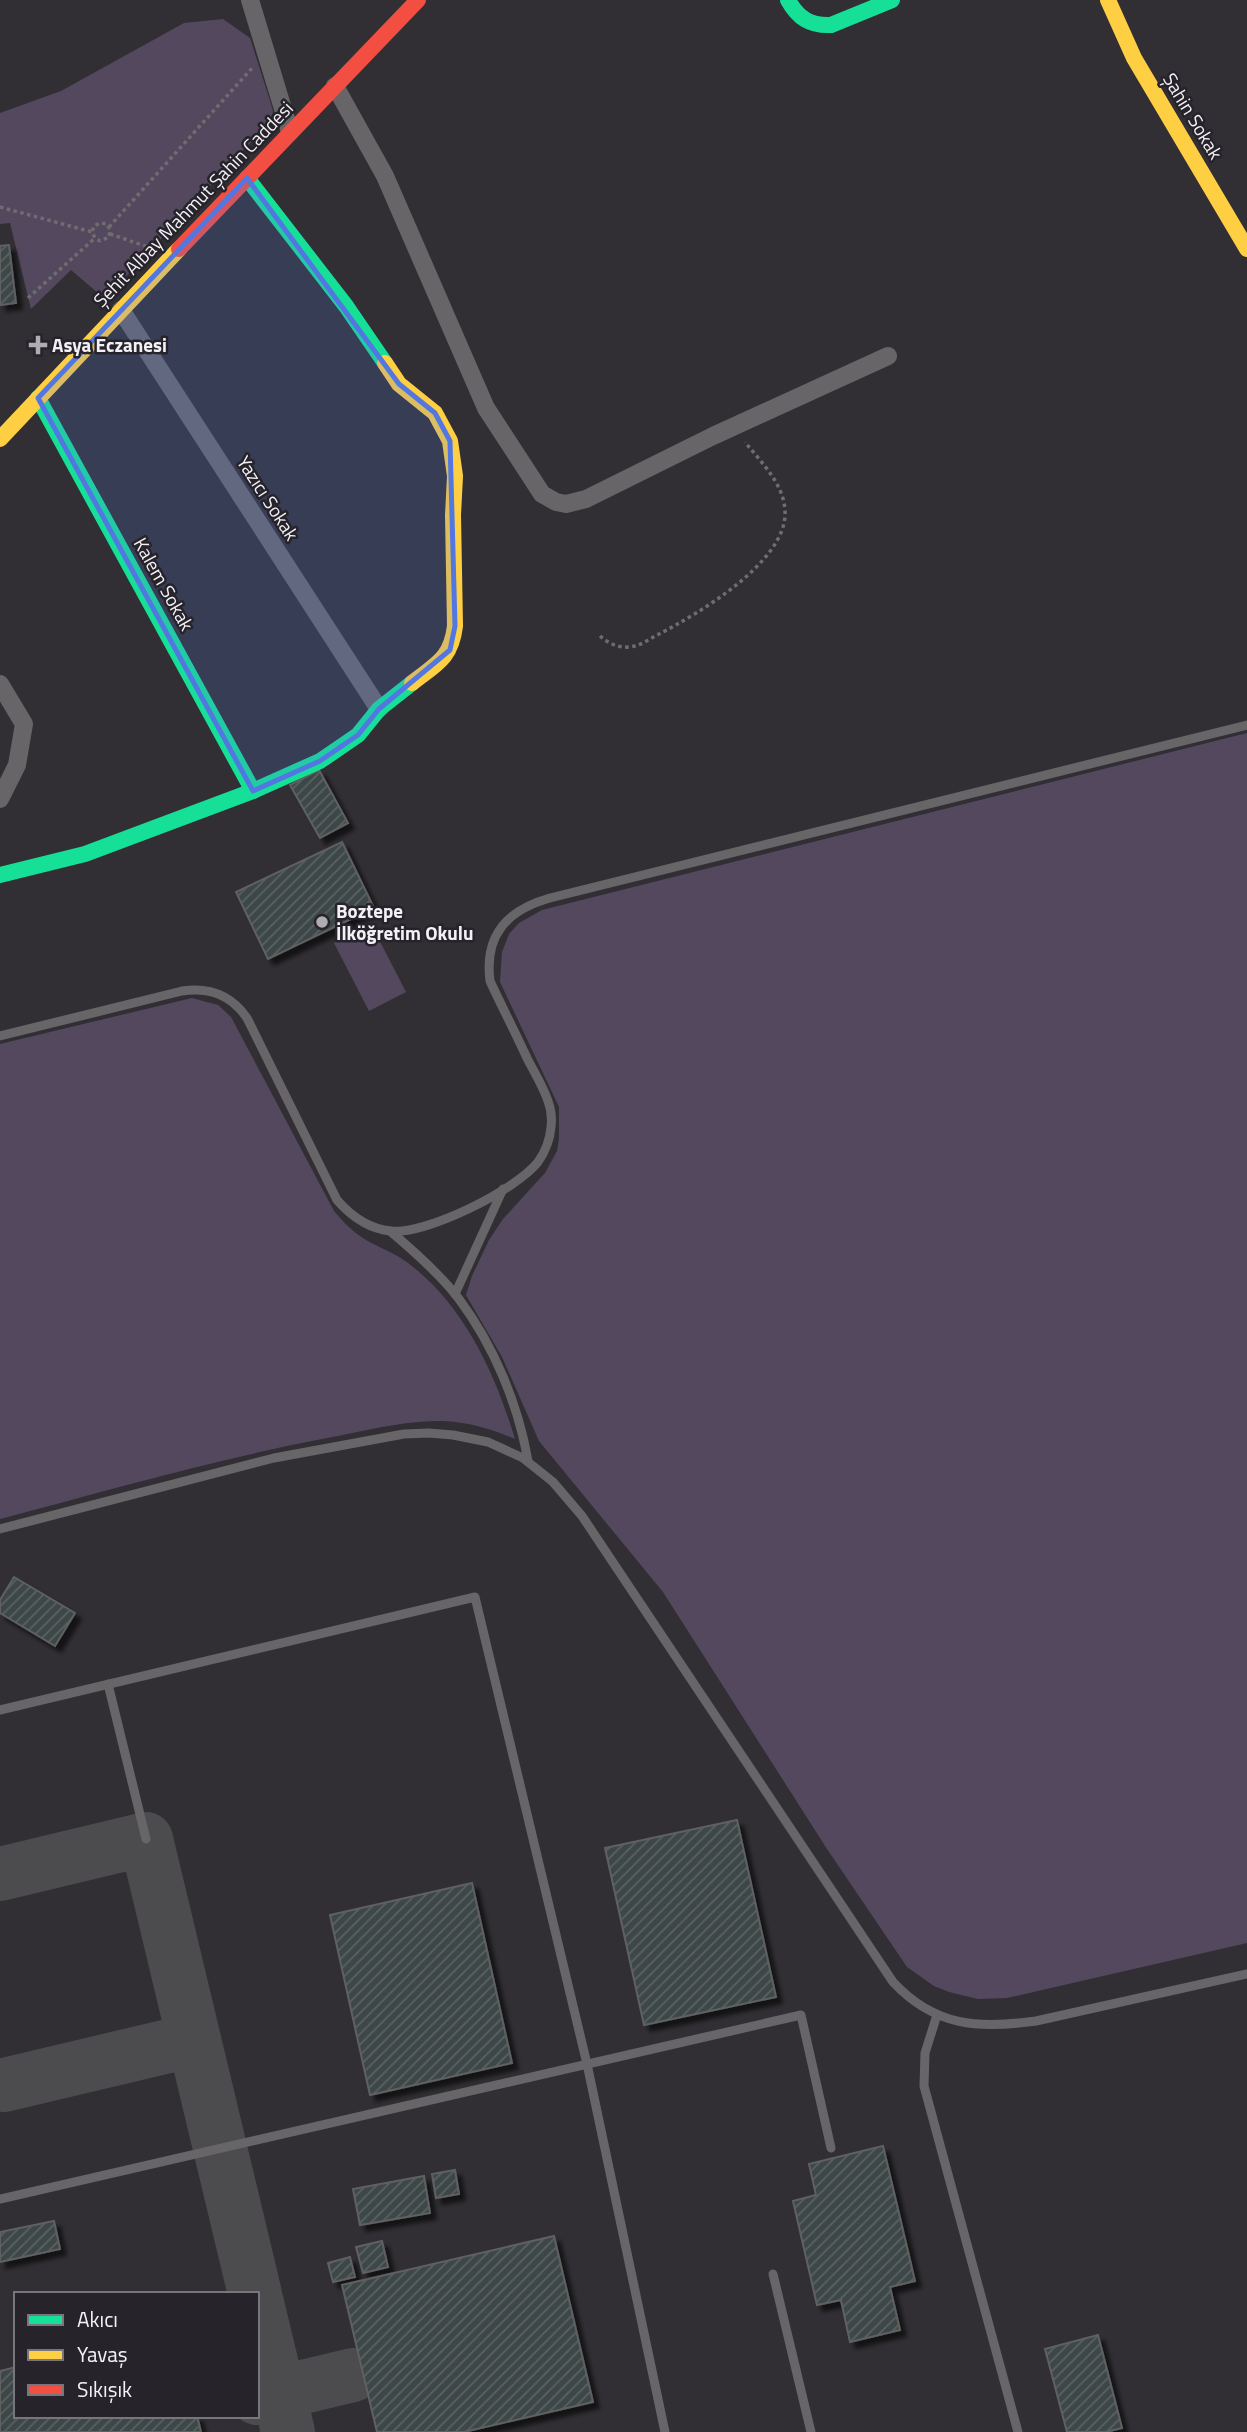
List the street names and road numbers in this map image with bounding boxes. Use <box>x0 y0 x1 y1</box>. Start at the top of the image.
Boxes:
street label: Şahin Sokak <box>1156 67 1231 165</box>
street label: Şehit Albay Mahmut Şahin Caddesi <box>86 94 299 313</box>
street label: Yazıcı Sokak <box>230 450 307 546</box>
street label: Kalem Sokak <box>127 532 202 636</box>

